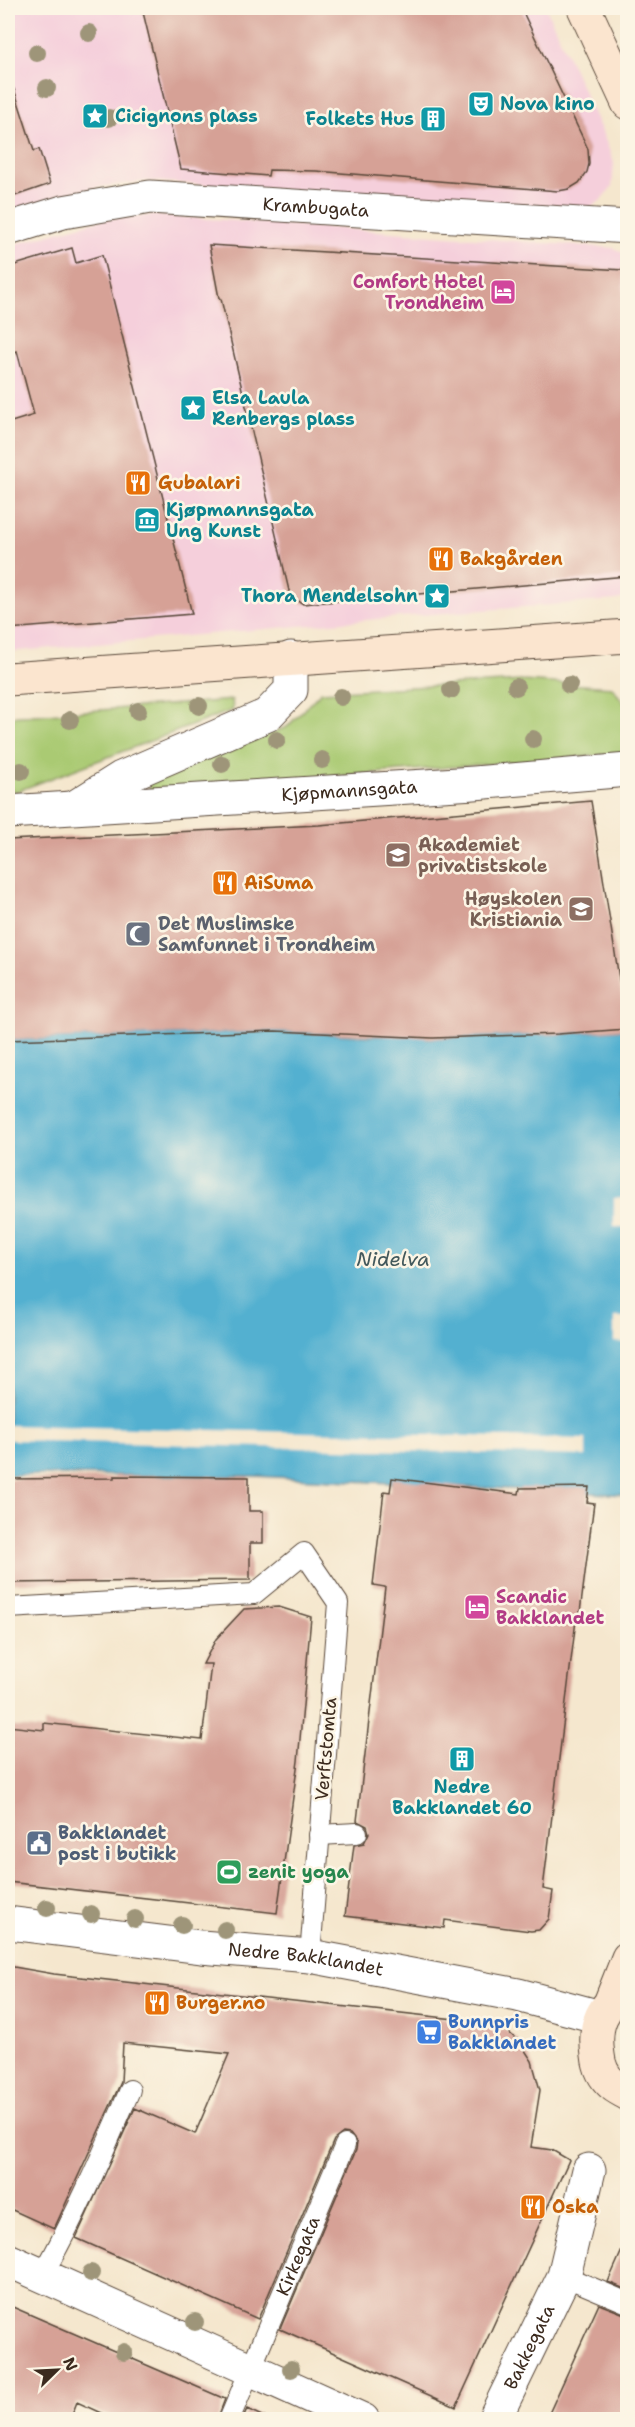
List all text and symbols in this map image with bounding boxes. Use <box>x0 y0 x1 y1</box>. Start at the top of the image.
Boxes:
theatre icon: Nova kino <box>466 89 496 119</box>
place label: Nova kino <box>500 92 595 116</box>
place icon: Cicignons plass <box>80 101 110 131</box>
place label: Cicignons plass <box>115 104 258 128</box>
building icon: Folkets Hus <box>418 104 448 134</box>
place label: Folkets Hus <box>306 107 414 131</box>
street label: Krambugata <box>262 192 370 223</box>
place label: Comfort Hotel Trondheim <box>353 270 485 315</box>
hotel icon: Comfort Hotel Trondheim <box>488 277 518 307</box>
place label: Elsa Laula Renbergs plass <box>212 386 355 431</box>
place icon: Elsa Laula Renbergs plass <box>178 393 208 423</box>
restaurant icon: Gubalari <box>123 468 153 498</box>
place label: Gubalari <box>158 471 240 495</box>
place label: Kjøpmannsgata Ung Kunst <box>166 498 315 543</box>
museum icon: Kjøpmannsgata Ung Kunst <box>132 505 162 535</box>
restaurant icon: Bakgården <box>426 544 456 574</box>
place label: Bakgården <box>460 547 563 571</box>
place icon: Thora Mendelsohn <box>422 581 452 611</box>
place label: Thora Mendelsohn <box>241 584 418 608</box>
street label: Kjøpmannsgata <box>281 775 418 807</box>
place label: Akademiet privatistskole <box>418 833 548 878</box>
school or university icon: Akademiet privatistskole <box>383 840 413 870</box>
restaurant icon: AiSuma <box>210 868 240 898</box>
place label: AiSuma <box>244 871 314 895</box>
place label: Høyskolen Kristiania <box>465 887 563 932</box>
school or university icon: Høyskolen Kristiania <box>566 894 596 924</box>
place label: Det Muslimske Samfunnet i Trondheim <box>158 912 376 957</box>
mosque icon: Det Muslimske Samfunnet i Trondheim <box>123 919 153 949</box>
water label: Nidelva <box>356 1246 430 1272</box>
place label: Scandic Bakklandet <box>496 1585 604 1630</box>
hotel icon: Scandic Bakklandet <box>462 1592 492 1622</box>
street label: Verftstomta <box>310 1696 342 1802</box>
building icon: Nedre Bakklandet 60 <box>447 1744 477 1774</box>
place label: Nedre Bakklandet 60 <box>392 1775 532 1820</box>
place label: Bakklandet post i butikk <box>58 1821 176 1866</box>
public building icon: Bakklandet post i butikk <box>24 1828 54 1858</box>
sports icon: zenit yoga <box>214 1857 244 1887</box>
place label: zenit yoga <box>248 1860 349 1884</box>
street label: Nedre Bakklandet <box>227 1937 386 1982</box>
restaurant icon: Burger.no <box>142 1988 172 2018</box>
place label: Burger.no <box>176 1991 266 2015</box>
place label: Bunnpris Bakklandet <box>448 2010 556 2055</box>
supermarket icon: Bunnpris Bakklandet <box>414 2017 444 2047</box>
restaurant icon: Oska <box>518 2192 548 2222</box>
place label: Oska <box>552 2195 599 2219</box>
street label: Kirkegata <box>271 2212 326 2300</box>
street label: Bakkegata <box>499 2301 560 2394</box>
north arrow <box>27 2340 87 2400</box>
text: N <box>58 2354 82 2374</box>

